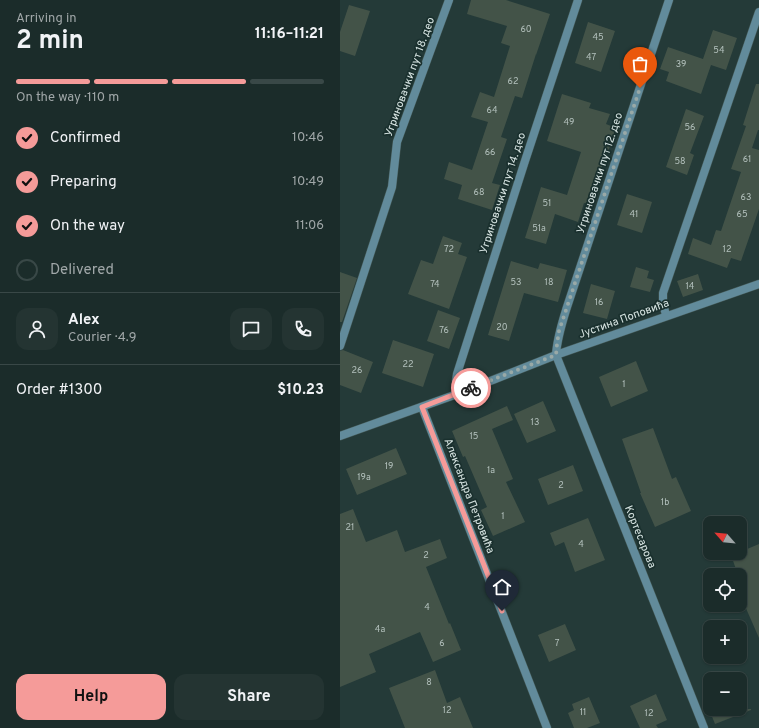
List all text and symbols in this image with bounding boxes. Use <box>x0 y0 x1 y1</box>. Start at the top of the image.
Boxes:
text: Arriving in <box>16 11 77 27</box>
street label: Угриновачки пут 18. део <box>382 15 438 139</box>
house number: 60 <box>520 24 532 35</box>
text: 2 min <box>16 25 84 58</box>
text: 11:16–11:21 <box>255 25 324 44</box>
house number: 45 <box>592 32 604 43</box>
house number: 54 <box>713 45 725 56</box>
pin <box>623 47 657 88</box>
house number: 47 <box>586 52 596 63</box>
icon: bag <box>629 53 651 75</box>
house number: 39 <box>676 59 686 70</box>
house number: 62 <box>508 76 518 87</box>
text: On the way · 110 m <box>16 90 119 106</box>
house number: 64 <box>487 105 498 116</box>
street label: Угриновачки пут 12. део <box>574 111 626 235</box>
house number: 49 <box>564 117 574 128</box>
house number: 56 <box>685 122 695 133</box>
icon: check <box>16 127 38 149</box>
text: Confirmed <box>50 129 121 148</box>
text: 10:46 <box>292 130 324 146</box>
street label: Угриновачки пут 14. део <box>477 131 529 255</box>
house number: 66 <box>485 147 495 158</box>
house number: 61 <box>743 154 751 165</box>
house number: 58 <box>674 156 686 167</box>
icon: check <box>16 171 38 193</box>
text: Preparing <box>50 173 117 192</box>
text: 10:49 <box>292 174 324 190</box>
house number: 68 <box>474 187 484 198</box>
house number: 63 <box>741 192 751 203</box>
house number: 51 <box>543 198 551 209</box>
house number: 41 <box>630 209 638 220</box>
house number: 65 <box>737 209 747 220</box>
icon: check <box>16 215 38 237</box>
text: On the way <box>50 217 125 236</box>
text: 11:06 <box>295 218 324 234</box>
house number: 51a <box>532 223 546 234</box>
house number: 72 <box>444 244 454 255</box>
house number: 12 <box>723 244 731 255</box>
text: Delivered <box>50 261 114 280</box>
house number: 53 <box>510 277 522 288</box>
house number: 18 <box>545 277 553 288</box>
house number: 74 <box>430 279 440 290</box>
house number: 14 <box>686 281 695 292</box>
street label: Јустина Поповића <box>577 296 671 342</box>
house number: 16 <box>595 297 603 308</box>
button: person <box>16 308 58 350</box>
button: chat <box>230 308 272 350</box>
button: phone <box>282 308 324 350</box>
text: Alex <box>68 311 100 330</box>
house number: 20 <box>496 322 508 333</box>
house number: 76 <box>439 325 449 336</box>
text: Courier · 4.9 <box>68 330 136 346</box>
house number: 22 <box>402 359 414 370</box>
house number: 26 <box>352 365 362 376</box>
courier <box>451 368 491 408</box>
icon: bike <box>460 377 482 399</box>
house number: 1 <box>622 379 626 390</box>
text: Order #1300 <box>16 381 102 400</box>
text: $10.23 <box>277 381 324 400</box>
house number: 13 <box>531 417 539 428</box>
house number: 15 <box>470 431 478 442</box>
street label: Александра Петровића <box>441 436 498 556</box>
house number: 19 <box>385 461 393 472</box>
house number: 1a <box>487 465 495 476</box>
house number: 19a <box>357 472 371 483</box>
house number: 2 <box>558 480 564 491</box>
house number: 1b <box>661 497 669 508</box>
street label: Кортесарова <box>621 504 659 571</box>
house number: 1 <box>501 511 505 522</box>
north arrow <box>703 516 747 560</box>
map controls <box>703 516 747 716</box>
house number: 21 <box>346 522 354 533</box>
house number: 4 <box>578 539 584 550</box>
house number: 2 <box>423 550 429 561</box>
button: locate <box>703 568 747 612</box>
pin <box>485 570 519 611</box>
icon: home <box>491 576 513 598</box>
house number: 4 <box>424 602 430 613</box>
button: + <box>703 620 747 664</box>
house number: 4a <box>375 624 385 635</box>
house number: 6 <box>439 638 445 649</box>
house number: 7 <box>555 638 560 649</box>
button: − <box>703 672 747 716</box>
button: Help <box>16 674 166 720</box>
button: Share <box>174 674 324 720</box>
house number: 8 <box>426 677 432 688</box>
house number: 12 <box>443 705 451 716</box>
house number: 11 <box>580 707 586 718</box>
house number: 12 <box>645 708 653 719</box>

